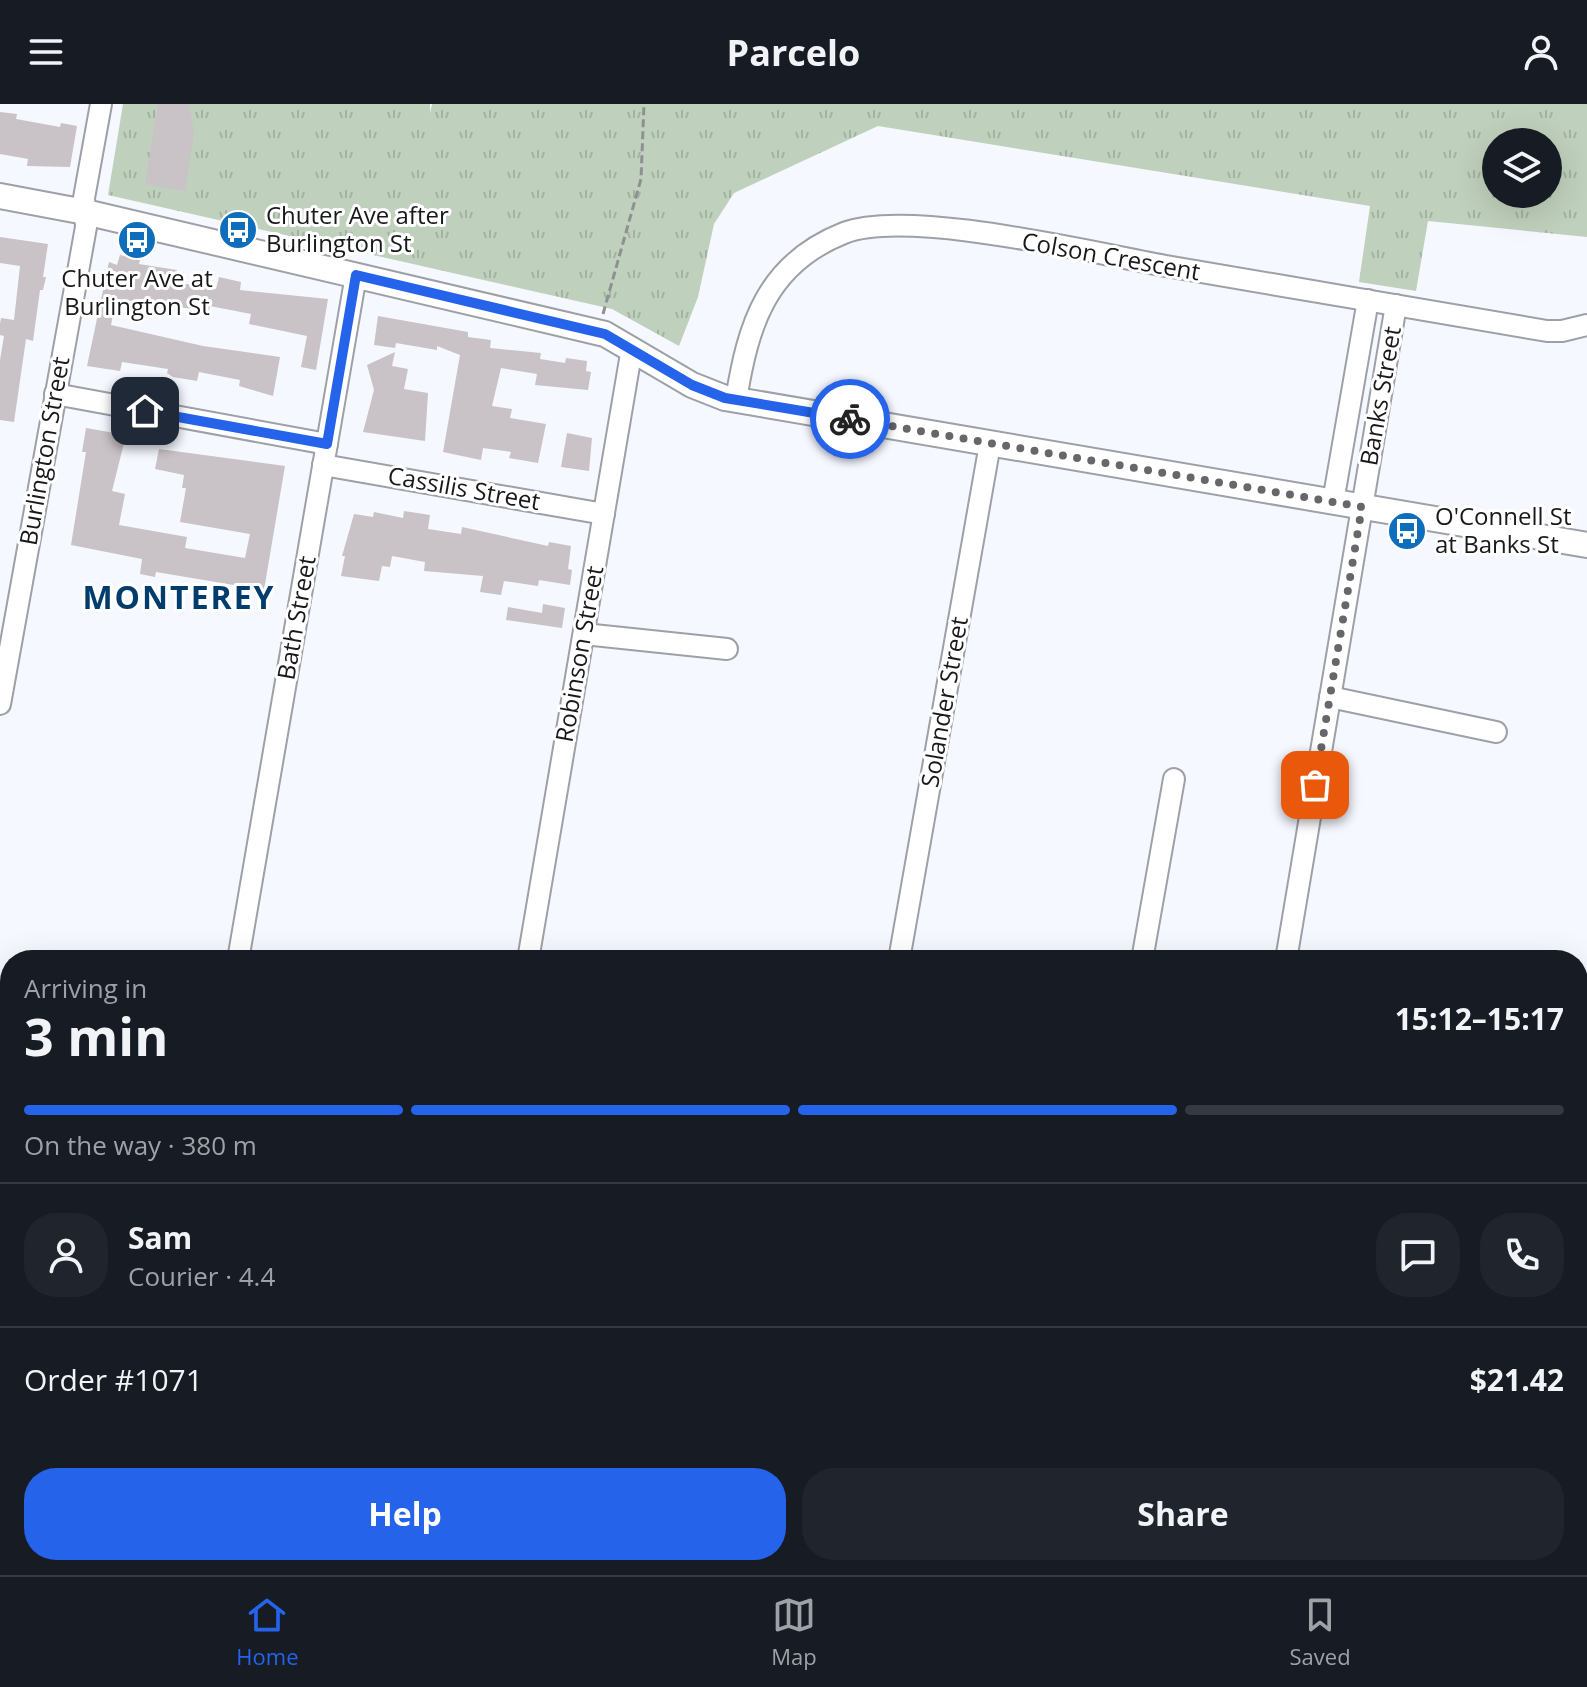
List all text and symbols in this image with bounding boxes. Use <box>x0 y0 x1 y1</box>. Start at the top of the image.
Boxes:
text: Parcelo <box>727 28 860 77</box>
icon: menu <box>24 30 68 74</box>
icon: person <box>1519 30 1563 74</box>
map controls <box>1482 128 1562 208</box>
button: layers <box>1482 128 1562 208</box>
place label: Chuter Ave after Burlington St <box>266 198 449 259</box>
bus stop icon: Chuter Ave after Burlington St <box>217 209 259 251</box>
bus stop icon: Chuter Ave at Burlington St <box>116 219 158 261</box>
street label: Colson Crescent <box>1020 224 1203 287</box>
place label: Chuter Ave at Burlington St <box>61 261 213 322</box>
street label: Banks Street <box>1351 324 1408 468</box>
street label: Burlington Street <box>11 354 76 548</box>
pin <box>111 377 179 445</box>
courier <box>810 379 890 459</box>
icon: home <box>123 389 167 433</box>
icon: bike <box>828 397 872 441</box>
street label: Cassilis Street <box>385 458 543 517</box>
place label: O'Connell St at Banks St <box>1435 499 1571 560</box>
bus stop icon: O'Connell St at Banks St <box>1386 510 1428 552</box>
street label: Bath Street <box>268 553 323 682</box>
street label: Robinson Street <box>547 563 610 745</box>
district label: MONTEREY <box>82 575 276 618</box>
street label: Solander Street <box>912 614 975 790</box>
pin <box>1281 751 1349 819</box>
icon: bag <box>1293 763 1337 807</box>
text: Arriving in <box>24 970 147 1006</box>
text: 15:12–15:17 <box>1395 998 1564 1039</box>
text: 3 min <box>24 1000 168 1071</box>
text: On the way · 380 m <box>24 1127 257 1163</box>
button: person <box>24 1213 108 1297</box>
button: chat <box>1376 1213 1460 1297</box>
button: phone <box>1480 1213 1564 1297</box>
text: Sam <box>128 1217 192 1258</box>
text: Courier · 4.4 <box>128 1258 275 1294</box>
text: Order #1071 <box>24 1359 203 1400</box>
text: $21.42 <box>1470 1359 1564 1400</box>
button: Help <box>24 1468 786 1560</box>
button: Share <box>802 1468 1564 1560</box>
tab: Home <box>236 1593 299 1671</box>
tab: Map <box>771 1593 817 1671</box>
tab: Saved <box>1290 1593 1351 1671</box>

